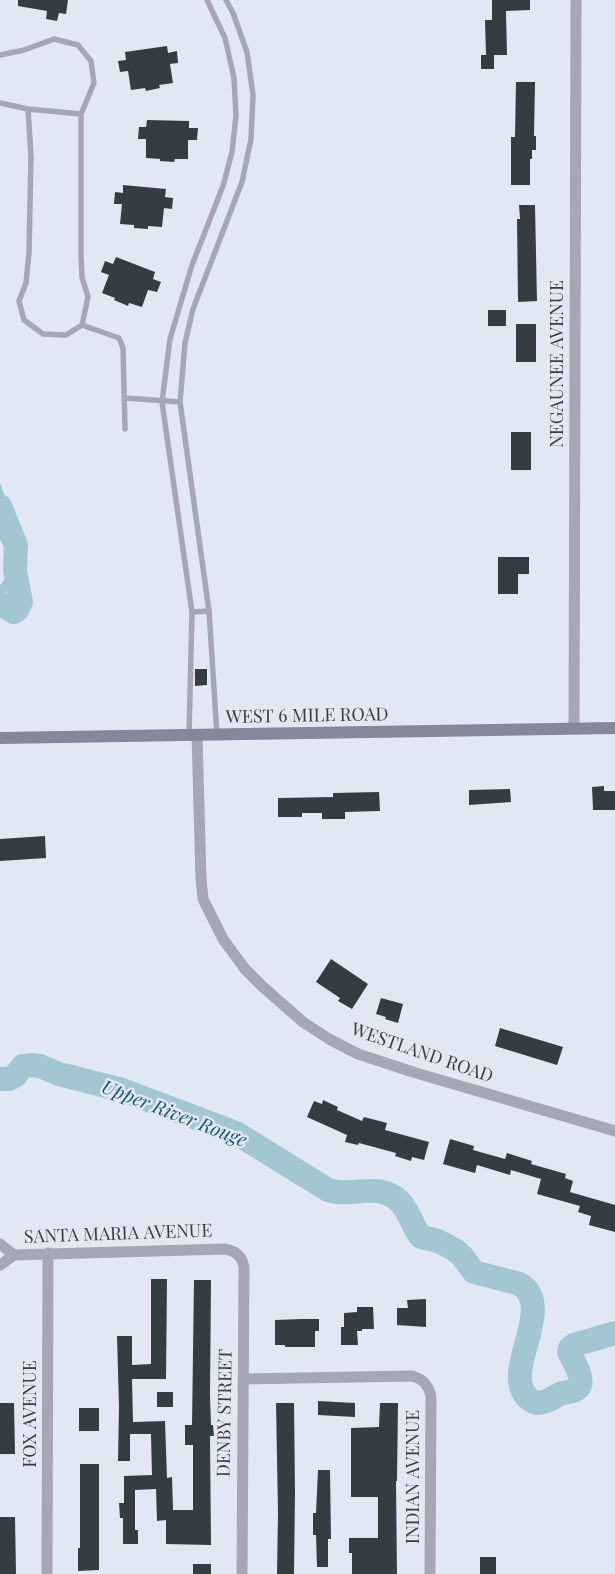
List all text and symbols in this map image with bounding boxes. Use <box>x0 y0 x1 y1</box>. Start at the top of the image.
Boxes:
street label: NEGAUNEE AVENUE <box>546 280 568 448</box>
street label: WEST 6 MILE ROAD <box>225 704 389 728</box>
street label: WESTLAND ROAD <box>348 1019 496 1087</box>
water label: Upper River Rouge <box>98 1076 250 1152</box>
street label: SANTA MARIA AVENUE <box>23 1220 213 1248</box>
street label: DENBY STREET <box>213 1349 237 1477</box>
street label: FOX AVENUE <box>19 1360 41 1468</box>
street label: INDIAN AVENUE <box>402 1410 424 1544</box>

